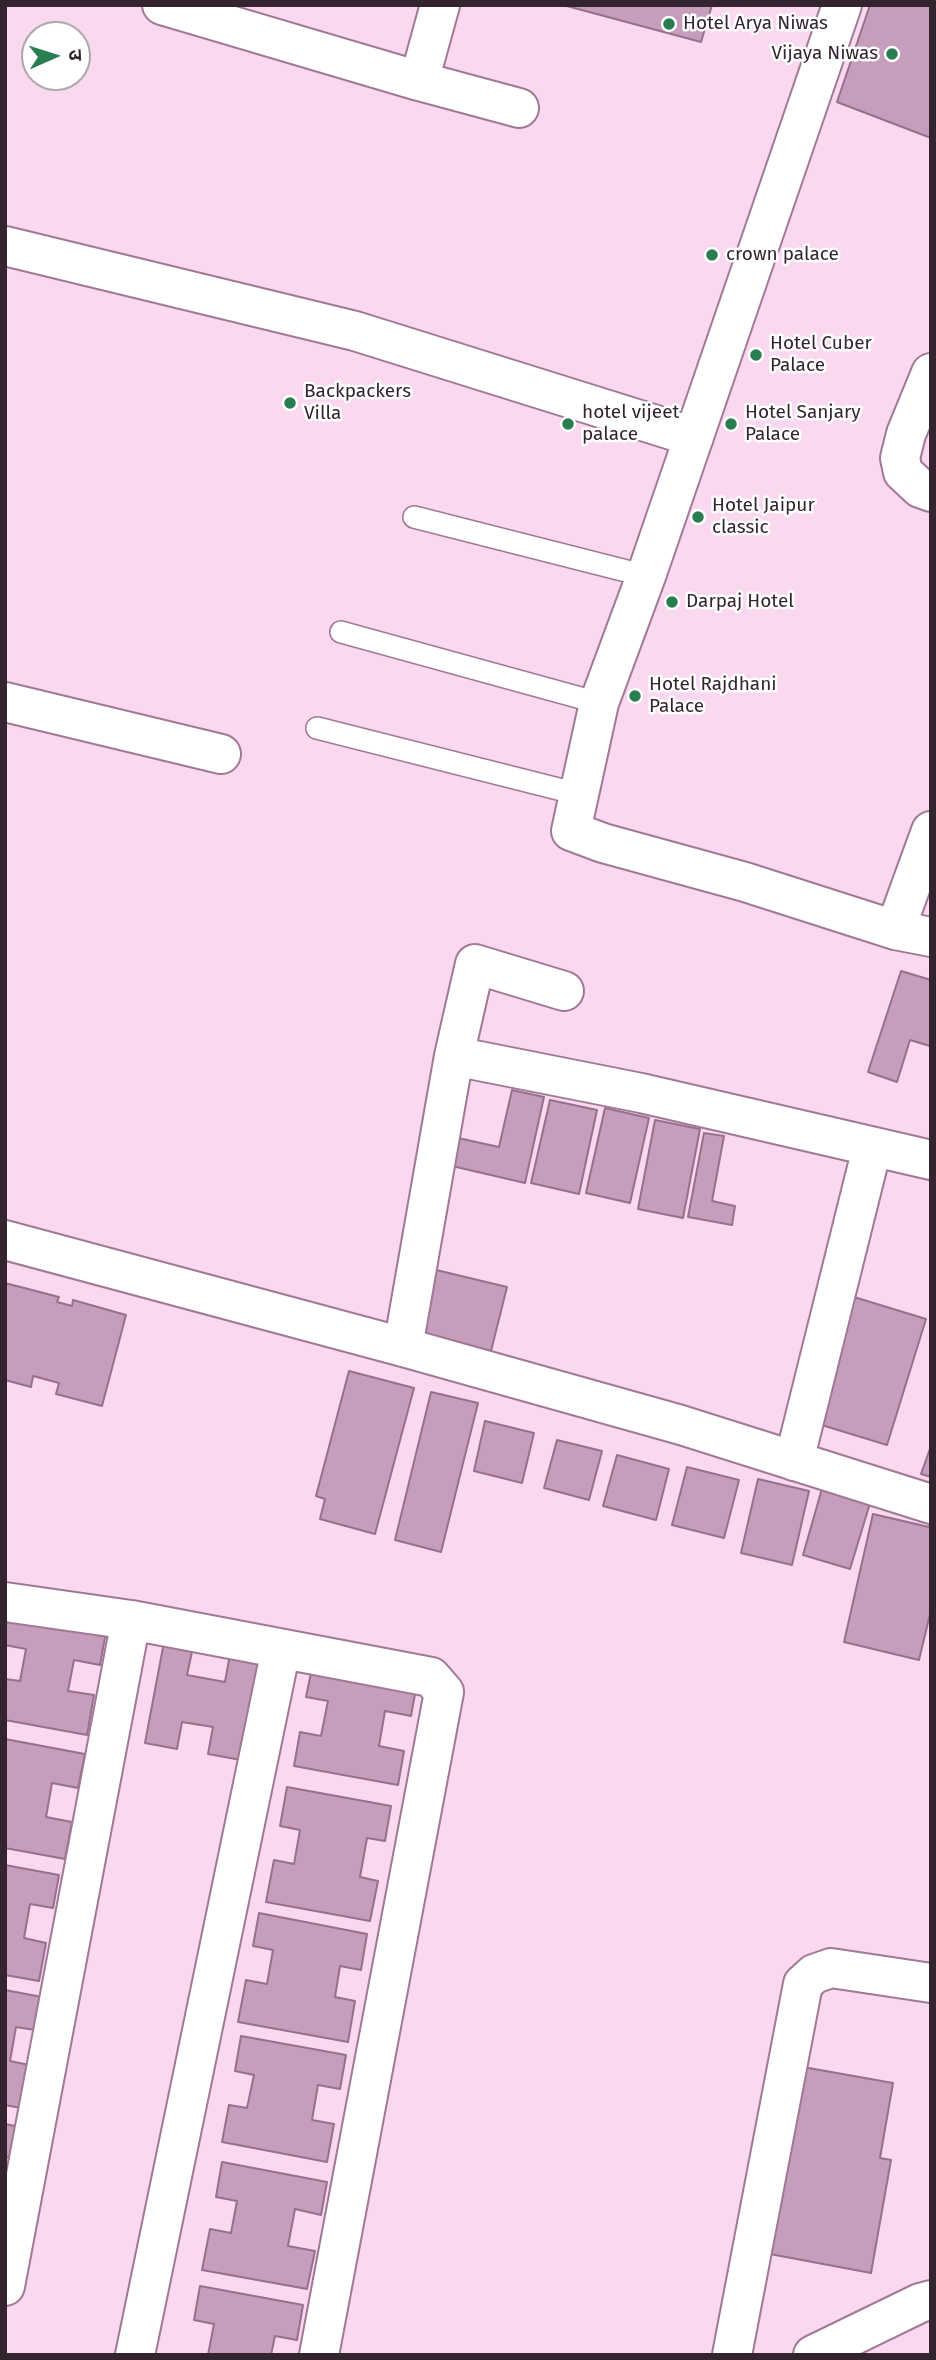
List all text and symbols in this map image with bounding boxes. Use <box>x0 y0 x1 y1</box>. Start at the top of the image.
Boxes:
place label: Hotel Arya Niwas <box>683 13 828 35</box>
marker: Hotel Arya Niwas <box>661 16 677 32</box>
north arrow <box>21 21 91 91</box>
place label: Vijaya Niwas <box>772 43 878 65</box>
marker: Vijaya Niwas <box>884 46 900 62</box>
text: उ <box>64 49 87 61</box>
place label: crown palace <box>726 244 839 266</box>
marker: crown palace <box>704 247 720 263</box>
place label: Hotel Cuber Palace <box>770 333 872 377</box>
marker: Hotel Cuber Palace <box>748 347 764 363</box>
place label: Backpackers Villa <box>304 381 411 425</box>
marker: Backpackers Villa <box>282 395 298 411</box>
place label: hotel vijeet palace <box>582 402 679 446</box>
place label: Hotel Sanjary Palace <box>745 402 861 446</box>
marker: hotel vijeet palace <box>560 416 576 432</box>
marker: Hotel Sanjary Palace <box>723 416 739 432</box>
place label: Hotel Jaipur classic <box>712 495 815 539</box>
marker: Hotel Jaipur classic <box>690 509 706 525</box>
place label: Darpaj Hotel <box>686 591 794 613</box>
marker: Darpaj Hotel <box>664 594 680 610</box>
place label: Hotel Rajdhani Palace <box>649 674 777 718</box>
marker: Hotel Rajdhani Palace <box>627 688 643 704</box>

